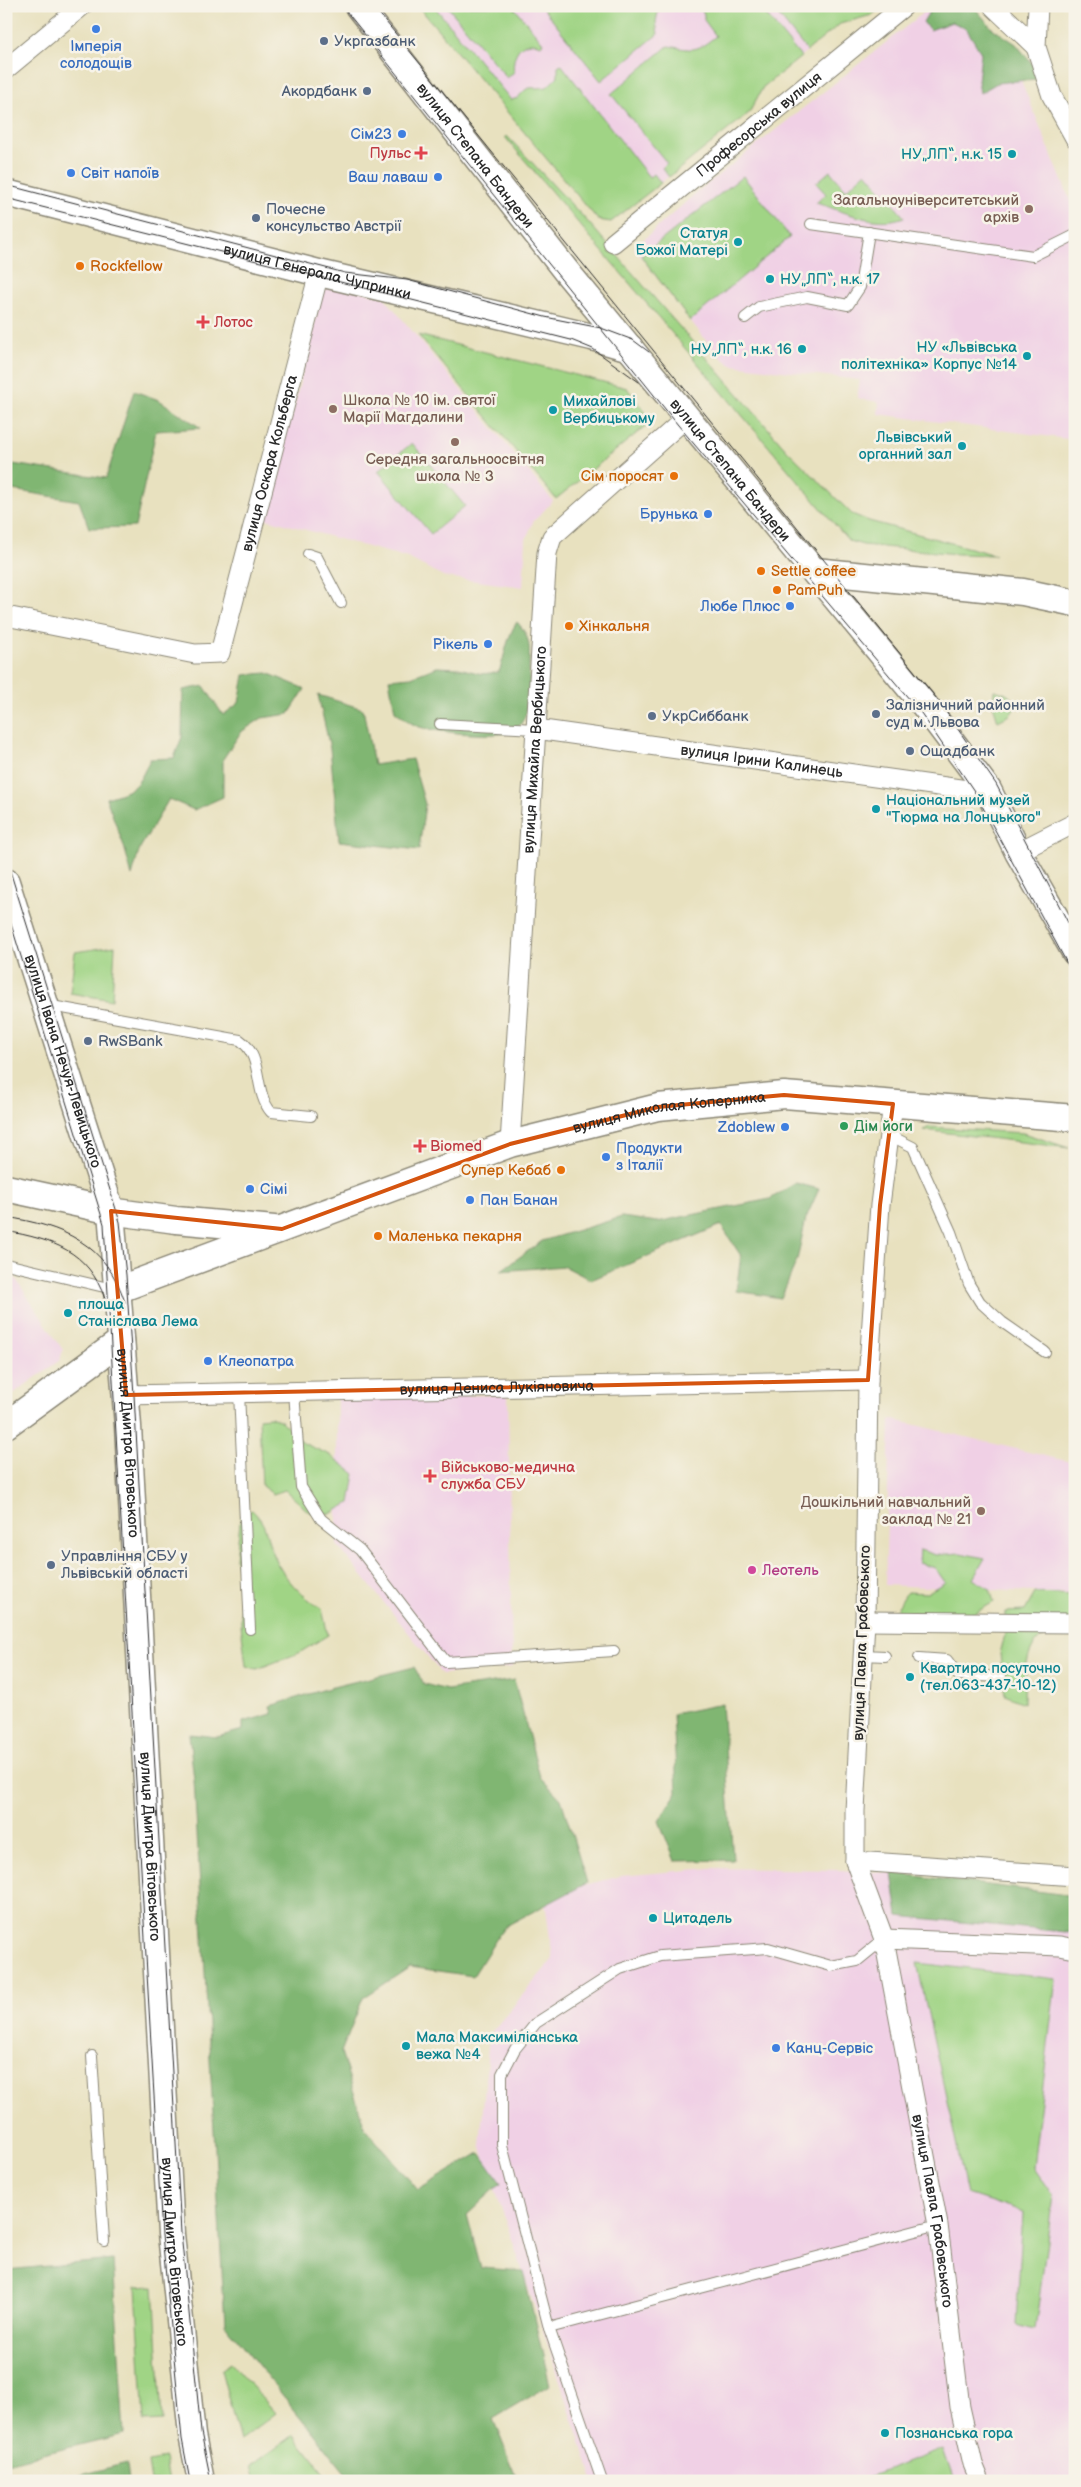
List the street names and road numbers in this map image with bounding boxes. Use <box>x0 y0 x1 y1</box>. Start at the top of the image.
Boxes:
street label: Професорська вулиця <box>692 67 825 181</box>
street label: вулиця Степана Бандери <box>412 79 538 232</box>
street label: вулиця Генерала Чупринки <box>221 239 413 304</box>
street label: вулиця Оскара Кольберга <box>237 373 302 554</box>
street label: вулиця Степана Бандери <box>666 395 795 545</box>
street label: вулиця Михайла Вербицького <box>519 645 551 854</box>
street label: вулиця Ірини Калинець <box>679 740 845 782</box>
street label: вулиця Івана Нечуя-Левицького <box>20 952 106 1170</box>
street label: вулиця Миколая Коперника <box>571 1087 767 1137</box>
street label: вулиця Дмитра Вітовського <box>112 1348 143 1538</box>
street label: вулиця Дениса Лукіяновича <box>399 1376 595 1399</box>
street label: вулиця Павла Грабовського <box>849 1545 875 1741</box>
street label: вулиця Дмитра Вітовського <box>136 1751 165 1942</box>
street label: вулиця Павла Грабовського <box>908 2113 957 2309</box>
street label: вулиця Дмитра Вітовського <box>157 2157 192 2347</box>

